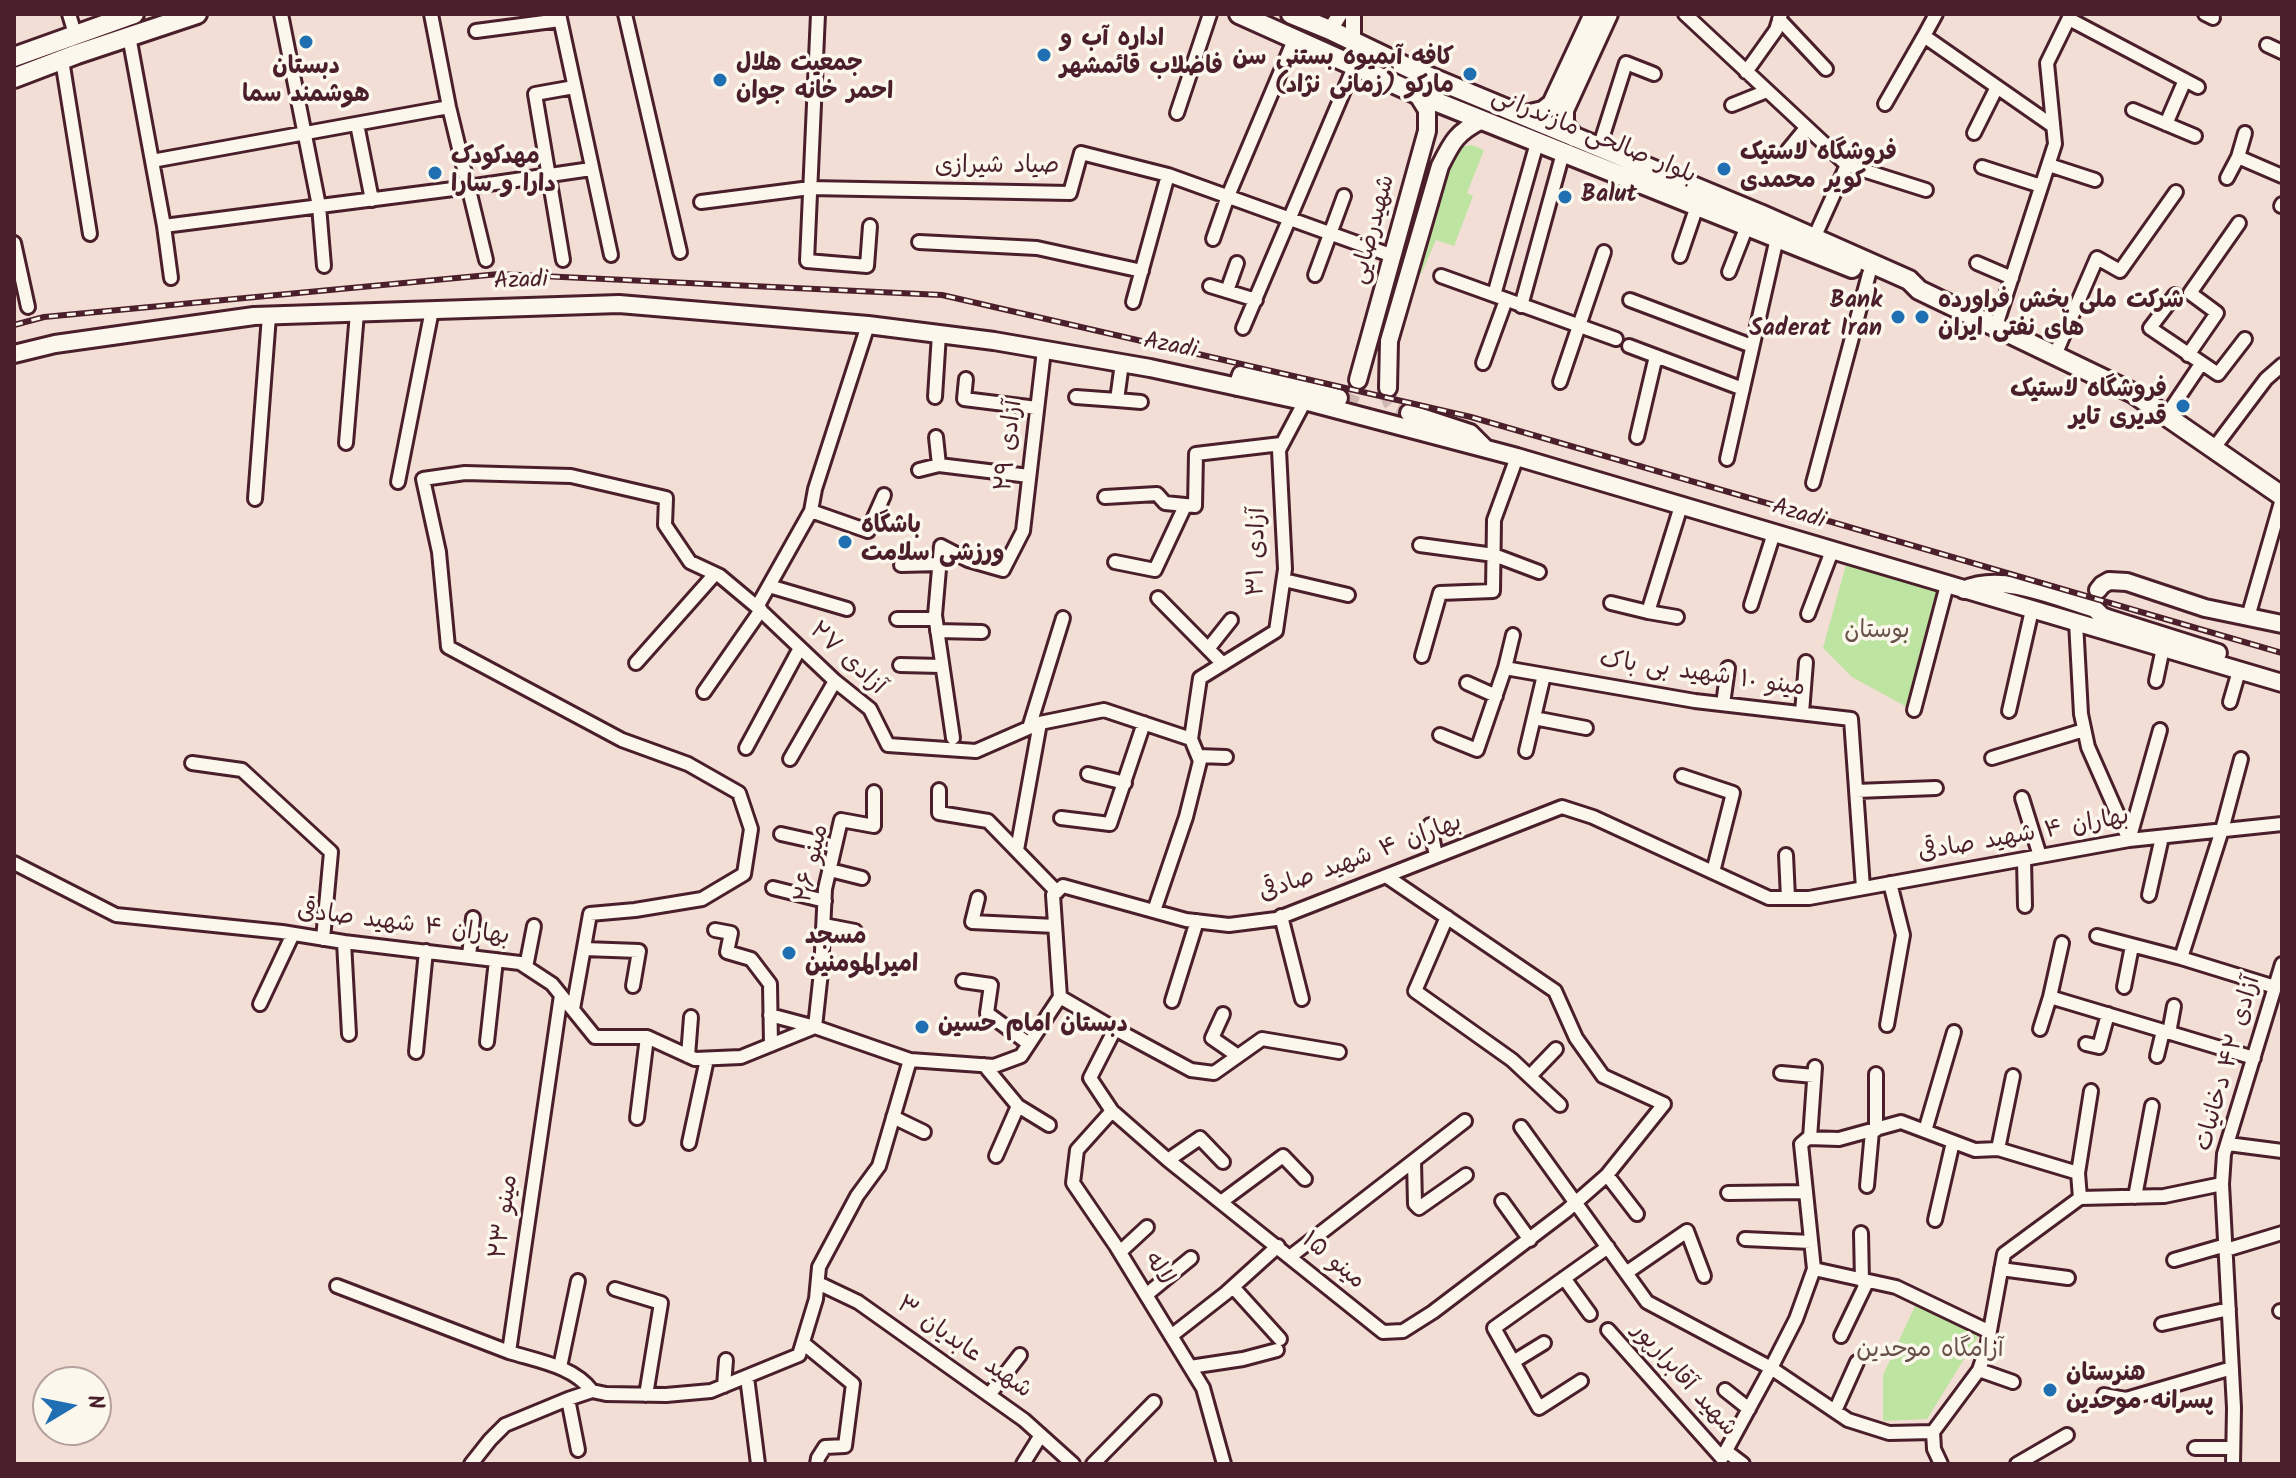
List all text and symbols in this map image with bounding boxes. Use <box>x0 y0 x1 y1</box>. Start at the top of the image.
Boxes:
place label: اداره آب و فاضلاب قائمشهر <box>1060 27 1223 83</box>
marker: دبستان هوشمند سما <box>297 33 315 51</box>
marker: اداره آب و فاضلاب قائمشهر <box>1035 46 1053 64</box>
place label: کافه آبمیوه بستنی سن مارکو (زمانی نژاد) <box>1233 46 1454 102</box>
place label: جمعیت هلال احمر خانه جوان <box>736 52 893 108</box>
place label: دبستان هوشمند سما <box>242 55 370 111</box>
marker: کافه آبمیوه بستنی سن مارکو (زمانی نژاد) <box>1461 65 1479 83</box>
marker: جمعیت هلال احمر خانه جوان <box>711 71 729 89</box>
street label: بلوار صالحی مازندرانی <box>1487 84 1699 192</box>
place label: فروشگاه لاستیک کویر محمدی <box>1740 141 1897 197</box>
place label: مهدکودک دارا و سارا <box>451 145 556 201</box>
street label: صیاد شیرازی <box>935 154 1059 182</box>
marker: فروشگاه لاستیک کویر محمدی <box>1715 160 1733 178</box>
marker: مهدکودک دارا و سارا <box>426 164 444 182</box>
street label: شهیدرضایی <box>1347 172 1403 288</box>
place label: Balut <box>1581 183 1637 211</box>
marker: Balut <box>1556 188 1574 206</box>
street label: Azadi <box>493 268 549 298</box>
place label: Bank Saderat Iran <box>1749 289 1882 345</box>
place label: شرکت ملی پخش فراورده های نفتی ایران <box>1938 289 2184 345</box>
marker: Bank Saderat Iran <box>1889 308 1907 326</box>
marker: شرکت ملی پخش فراورده های نفتی ایران <box>1913 308 1931 326</box>
street label: Azadi <box>1141 329 1199 367</box>
place label: فروشگاه لاستیک قدیری تایر <box>2010 378 2167 434</box>
marker: فروشگاه لاستیک قدیری تایر <box>2174 397 2192 415</box>
street label: آزادی ۲۹ <box>991 399 1031 493</box>
street label: Azadi <box>1768 494 1828 538</box>
street label: آزادی ۳۱ <box>1244 507 1274 597</box>
place label: باشگاه ورزشی سلامت <box>861 514 1005 570</box>
marker: باشگاه ورزشی سلامت <box>836 533 854 551</box>
street label: آزادی ۲۷ <box>802 618 890 702</box>
park label: بوستان <box>1844 619 1910 647</box>
street label: مینو ۱۰ شهید بی باک <box>1597 647 1807 705</box>
street label: بهاران ۴ شهید صادقی <box>1916 804 2132 870</box>
street label: بهاران ۴ شهید صادقی <box>1256 810 1466 910</box>
street label: مینو ۲۶ <box>791 822 837 906</box>
street label: بهاران ۴ شهید صادقی <box>295 899 511 953</box>
place label: مسجد امیرالمومنین <box>805 925 918 981</box>
marker: مسجد امیرالمومنین <box>780 944 798 962</box>
street label: آزادی ۴۲ دخانیات <box>2191 973 2269 1155</box>
place label: دبستان امام حسین <box>938 1013 1128 1041</box>
marker: دبستان امام حسین <box>913 1018 931 1036</box>
street label: مینو ۲۳ <box>486 1173 526 1261</box>
street label: مینو ۱۵ <box>1294 1227 1370 1297</box>
street label: لاله <box>1136 1248 1178 1292</box>
street label: شهید عابدیان ۳ <box>890 1292 1036 1406</box>
street label: شهید آقابرارپور <box>1624 1318 1742 1444</box>
park label: آرامگاه موحدین <box>1856 1338 2004 1366</box>
place label: هنرستان پسرانه موحدین <box>2066 1362 2213 1418</box>
north arrow <box>32 1366 112 1446</box>
marker: هنرستان پسرانه موحدین <box>2041 1381 2059 1399</box>
text: N <box>76 1392 113 1412</box>

